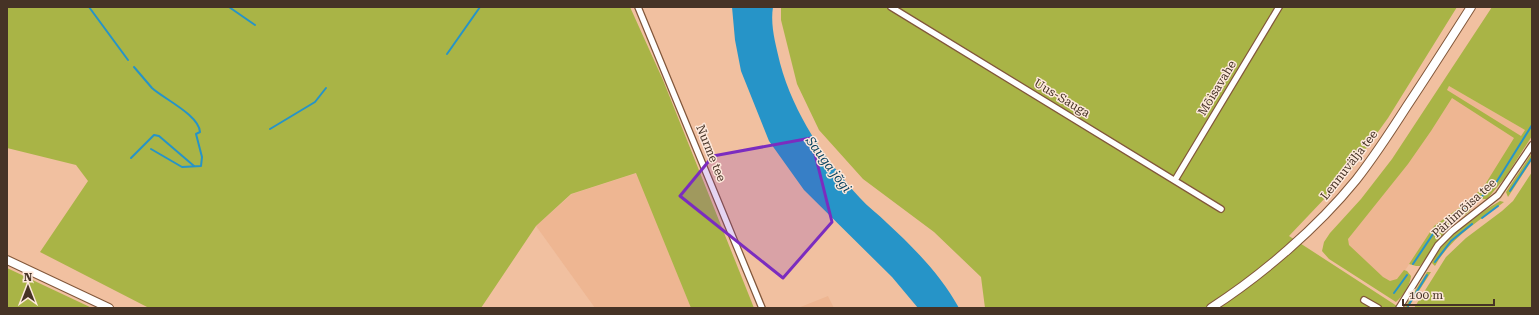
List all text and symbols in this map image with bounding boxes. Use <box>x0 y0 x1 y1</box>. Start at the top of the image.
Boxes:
street label: Mõisavahe <box>1195 57 1239 118</box>
street label: Uus-Sauga <box>1032 76 1093 120</box>
street label: Nurme tee <box>693 123 729 184</box>
street label: Lennuvälja tee <box>1317 127 1381 203</box>
water label: Sauga jõgi <box>802 133 854 195</box>
street label: Pärlimõisa tee <box>1429 175 1499 240</box>
north arrow <box>8 267 48 307</box>
text: N <box>24 271 33 284</box>
scale bar <box>1403 281 1494 307</box>
text: 100 m <box>1409 288 1443 302</box>

